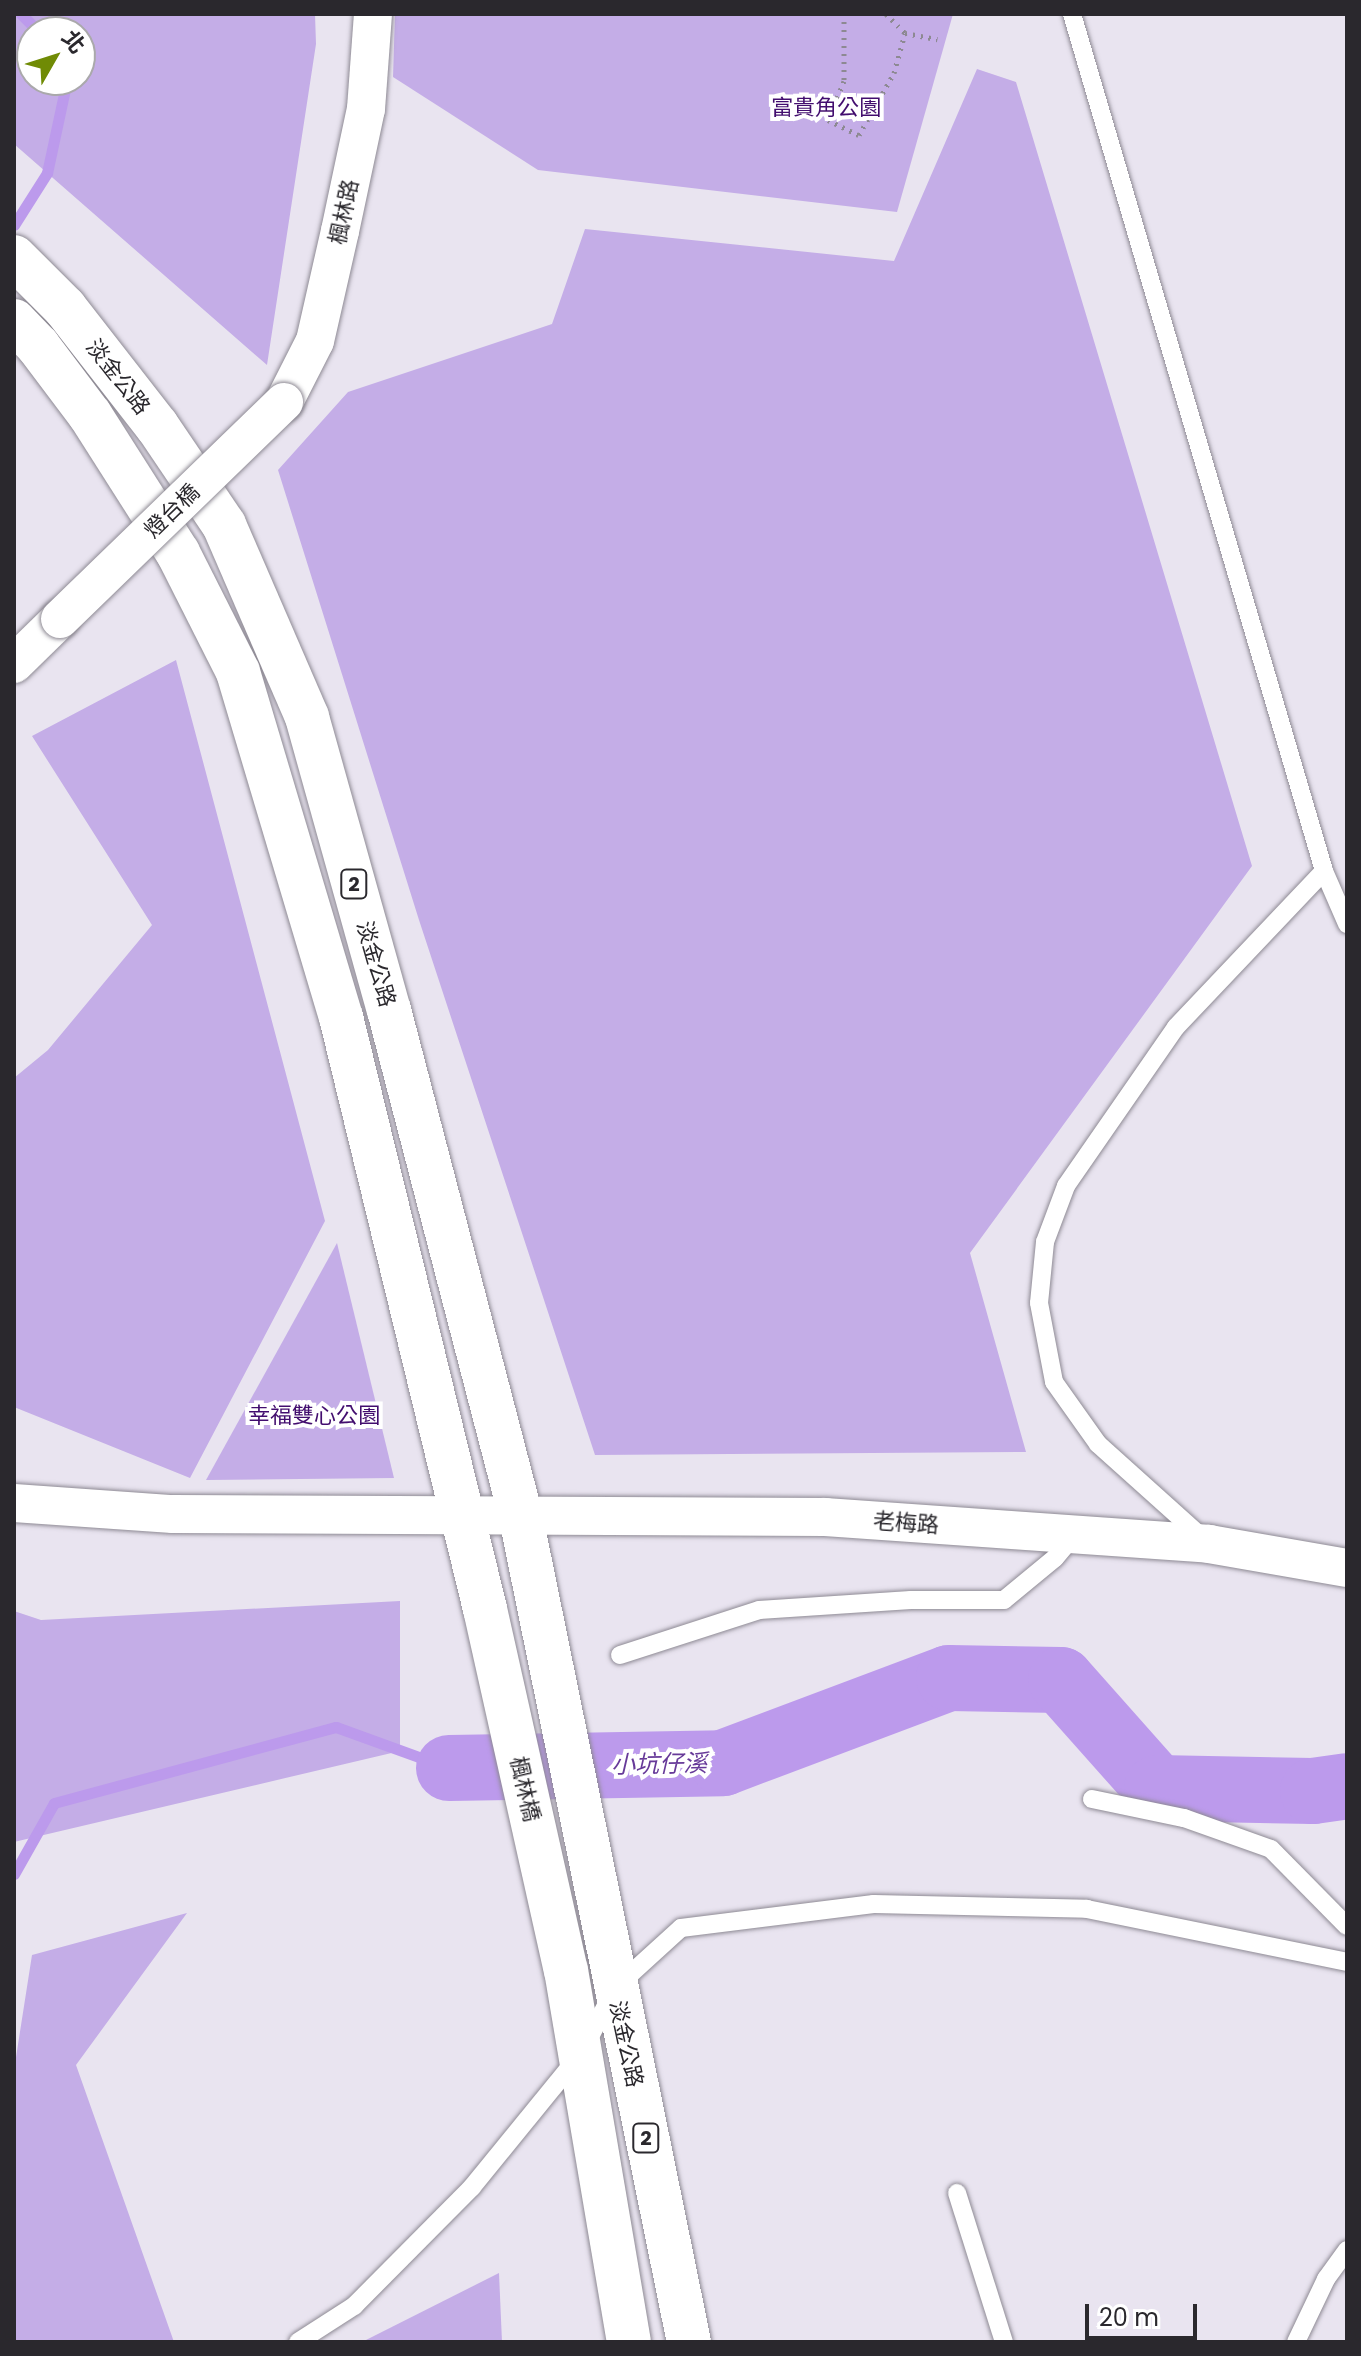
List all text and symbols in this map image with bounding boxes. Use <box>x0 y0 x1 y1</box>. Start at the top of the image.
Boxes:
north arrow <box>16 16 96 96</box>
text: 北 <box>55 24 92 60</box>
park label: 富貴角公園 <box>771 95 881 121</box>
street label: 楓林路 <box>324 177 364 247</box>
street label: 淡金公路 <box>81 334 155 420</box>
street label: 燈台橋 <box>139 479 205 543</box>
road number: 2 <box>340 868 368 900</box>
street label: 淡金公路 <box>351 918 401 1010</box>
park label: 幸福雙心公園 <box>248 1403 380 1429</box>
street label: 老梅路 <box>872 1508 940 1538</box>
water label: 小坑仔溪 <box>611 1749 707 1779</box>
street label: 楓林橋 <box>505 1754 545 1824</box>
street label: 淡金公路 <box>604 1998 648 2090</box>
road number: 2 <box>632 2122 660 2154</box>
scale bar <box>1089 2288 1201 2338</box>
text: 20 m <box>1099 2301 1159 2334</box>

